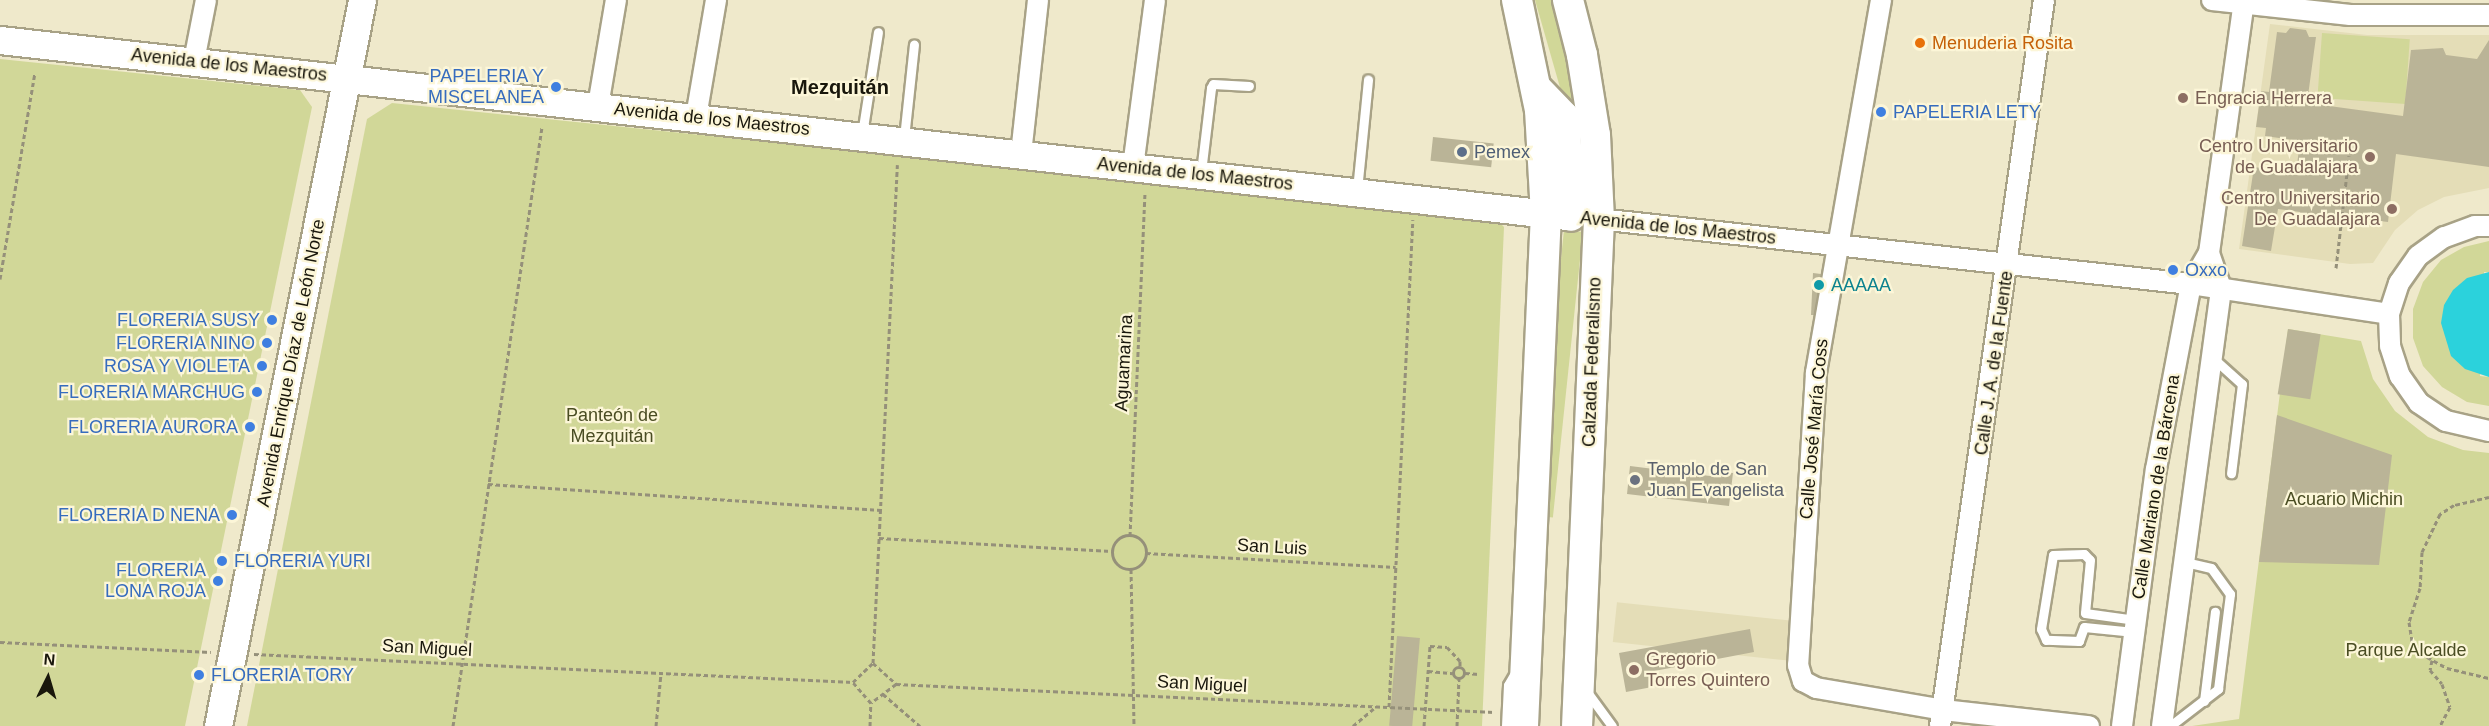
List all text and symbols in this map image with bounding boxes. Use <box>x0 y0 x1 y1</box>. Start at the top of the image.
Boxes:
place label: Menuderia Rosita <box>1932 32 2073 54</box>
marker: Menuderia Rosita <box>1913 36 1927 50</box>
street label: Avenida de los Maestros <box>130 44 328 86</box>
place label: PAPELERIA Y MISCELANEA <box>428 66 544 109</box>
district label: Mezquitán <box>791 75 889 99</box>
marker: PAPELERIA Y MISCELANEA <box>549 80 563 94</box>
place label: Engracia Herrera <box>2195 87 2332 109</box>
marker: Engracia Herrera <box>2176 91 2190 105</box>
street label: Avenida de los Maestros <box>613 98 811 140</box>
place label: PAPELERIA LETY <box>1893 101 2042 123</box>
marker: PAPELERIA LETY <box>1874 105 1888 119</box>
place label: Centro Universitario de Guadalajara <box>2199 136 2358 178</box>
place label: Pemex <box>1474 141 1530 163</box>
marker: Pemex <box>1455 145 1469 159</box>
marker: Centro Universitario de Guadalajara <box>2363 150 2377 164</box>
street label: Avenida de los Maestros <box>1096 153 1294 195</box>
place label: Centro Universitario De Guadalajara <box>2221 188 2380 230</box>
marker: Centro Universitario De Guadalajara <box>2385 202 2399 216</box>
street label: Avenida de los Maestros <box>1579 207 1777 249</box>
street label: Avenida Enrique Díaz de León Norte <box>252 217 330 509</box>
place label: Oxxo <box>2185 259 2227 281</box>
marker: Oxxo <box>2166 263 2180 277</box>
street label: Calle J. A. de la Fuente <box>1970 269 2018 457</box>
place label: AAAAA <box>1831 274 1891 296</box>
street label: Calzada Federalismo <box>1578 277 1606 447</box>
marker: AAAAA <box>1812 278 1826 292</box>
place label: FLORERIA SUSY <box>116 309 260 331</box>
marker: FLORERIA SUSY <box>265 313 279 327</box>
street label: Aguamarina <box>1111 314 1137 412</box>
place label: FLORERIA NINO <box>115 332 255 354</box>
marker: FLORERIA NINO <box>260 336 274 350</box>
street label: Calle José María Coss <box>1795 338 1833 520</box>
place label: ROSA Y VIOLETA <box>102 355 250 377</box>
marker: ROSA Y VIOLETA <box>255 359 269 373</box>
street label: Calle Mariano de la Bárcena <box>2128 373 2184 601</box>
place label: FLORERIA MARCHUG <box>57 381 245 403</box>
marker: FLORERIA MARCHUG <box>250 385 264 399</box>
park label: Panteón de Mezquitán <box>566 405 658 448</box>
place label: FLORERIA AURORA <box>66 416 238 438</box>
marker: FLORERIA AURORA <box>243 420 257 434</box>
place label: Templo de San Juan Evangelista <box>1647 459 1784 502</box>
marker: Templo de San Juan Evangelista <box>1628 473 1642 487</box>
park label: Acuario Michin <box>2285 488 2403 510</box>
place label: FLORERIA D NENA <box>57 504 220 526</box>
marker: FLORERIA D NENA <box>225 508 239 522</box>
street label: San Luis <box>1236 534 1308 560</box>
place label: FLORERIA YURI <box>234 550 372 572</box>
marker: FLORERIA YURI <box>215 554 229 568</box>
place label: FLORERIA LONA ROJA <box>104 560 206 602</box>
marker: FLORERIA LONA ROJA <box>211 574 225 588</box>
street label: San Miguel <box>381 635 473 661</box>
park label: Parque Alcalde <box>2345 639 2467 661</box>
north arrow <box>18 648 78 708</box>
place label: Gregorio Torres Quintero <box>1646 649 1770 692</box>
text: N <box>43 651 56 669</box>
marker: Gregorio Torres Quintero <box>1627 663 1641 677</box>
place label: FLORERIA TORY <box>211 664 355 686</box>
marker: FLORERIA TORY <box>192 668 206 682</box>
street label: San Miguel <box>1156 671 1248 697</box>

